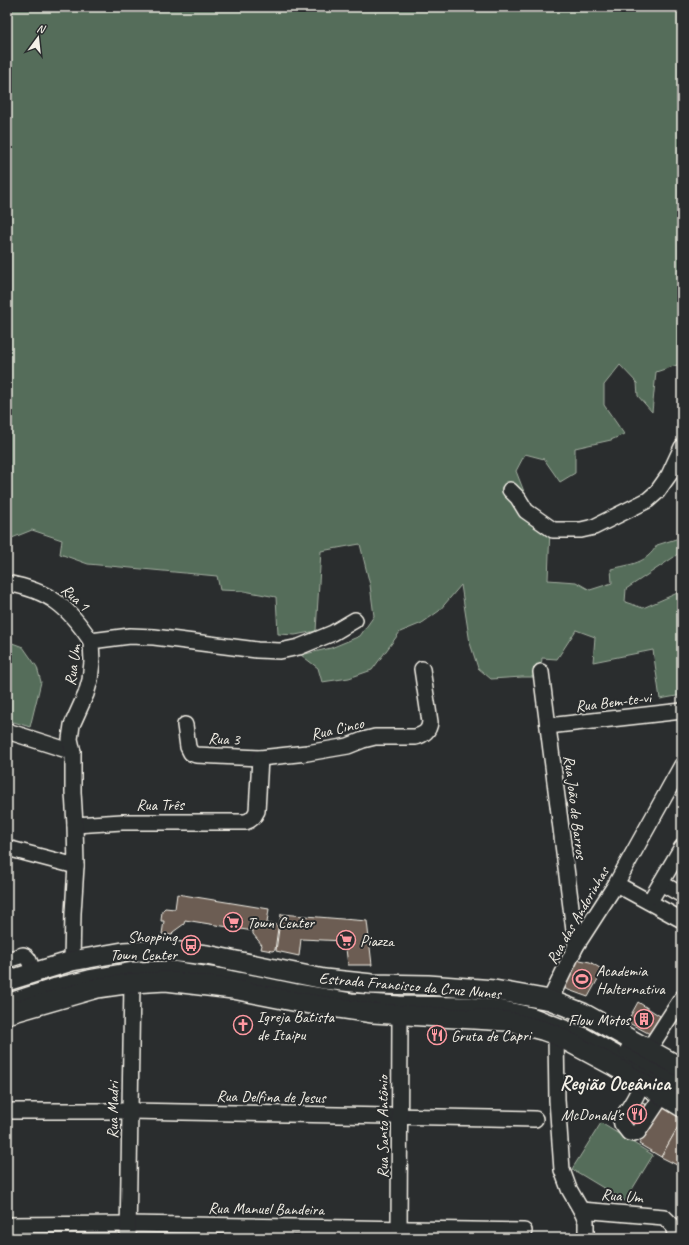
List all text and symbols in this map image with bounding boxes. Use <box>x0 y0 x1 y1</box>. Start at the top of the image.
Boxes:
north arrow <box>18 18 58 58</box>
text: N <box>35 21 48 37</box>
street label: Rua 1 <box>57 580 94 616</box>
street label: Rua Um <box>60 641 86 687</box>
street label: Rua Bem-te-vi <box>574 687 654 717</box>
street label: Rua Cinco <box>309 713 367 745</box>
street label: Rua 3 <box>208 728 242 750</box>
street label: Rua João de Barros <box>559 754 591 862</box>
street label: Rua Três <box>136 795 185 815</box>
street label: Rua das Andorinhas <box>542 862 615 968</box>
supermarket icon: Town Center <box>222 911 244 933</box>
place label: Town Center <box>247 913 315 933</box>
place label: Shopping Town Center <box>110 927 178 965</box>
supermarket icon: Piazza <box>335 929 357 951</box>
place label: Piazza <box>360 931 395 951</box>
bus stop icon: Shopping Town Center <box>180 934 202 956</box>
place label: Academia Halternativa <box>596 961 666 999</box>
street label: Estrada Francisco da Cruz Nunes <box>318 968 503 1004</box>
sports icon: Academia Halternativa <box>571 968 593 990</box>
place label: Igreja Batista de Itaipu <box>257 1007 335 1045</box>
building icon: Flow Motos <box>633 1008 655 1030</box>
place label: Flow Motos <box>568 1010 632 1030</box>
church icon: Igreja Batista de Itaipu <box>232 1014 254 1036</box>
restaurant icon: Gruta de Capri <box>426 1024 448 1046</box>
place label: Gruta de Capri <box>451 1026 533 1046</box>
district label: Região Oceânica <box>560 1071 672 1096</box>
street label: Rua Santo Antônio <box>373 1073 393 1178</box>
street label: Rua Madri <box>103 1079 124 1139</box>
street label: Rua Delfina de Jesus <box>216 1086 327 1108</box>
restaurant icon: McDonald's <box>626 1103 648 1125</box>
place label: McDonald's <box>561 1105 625 1125</box>
street label: Rua Um <box>600 1184 645 1208</box>
street label: Rua Manuel Bandeira <box>208 1198 326 1220</box>

